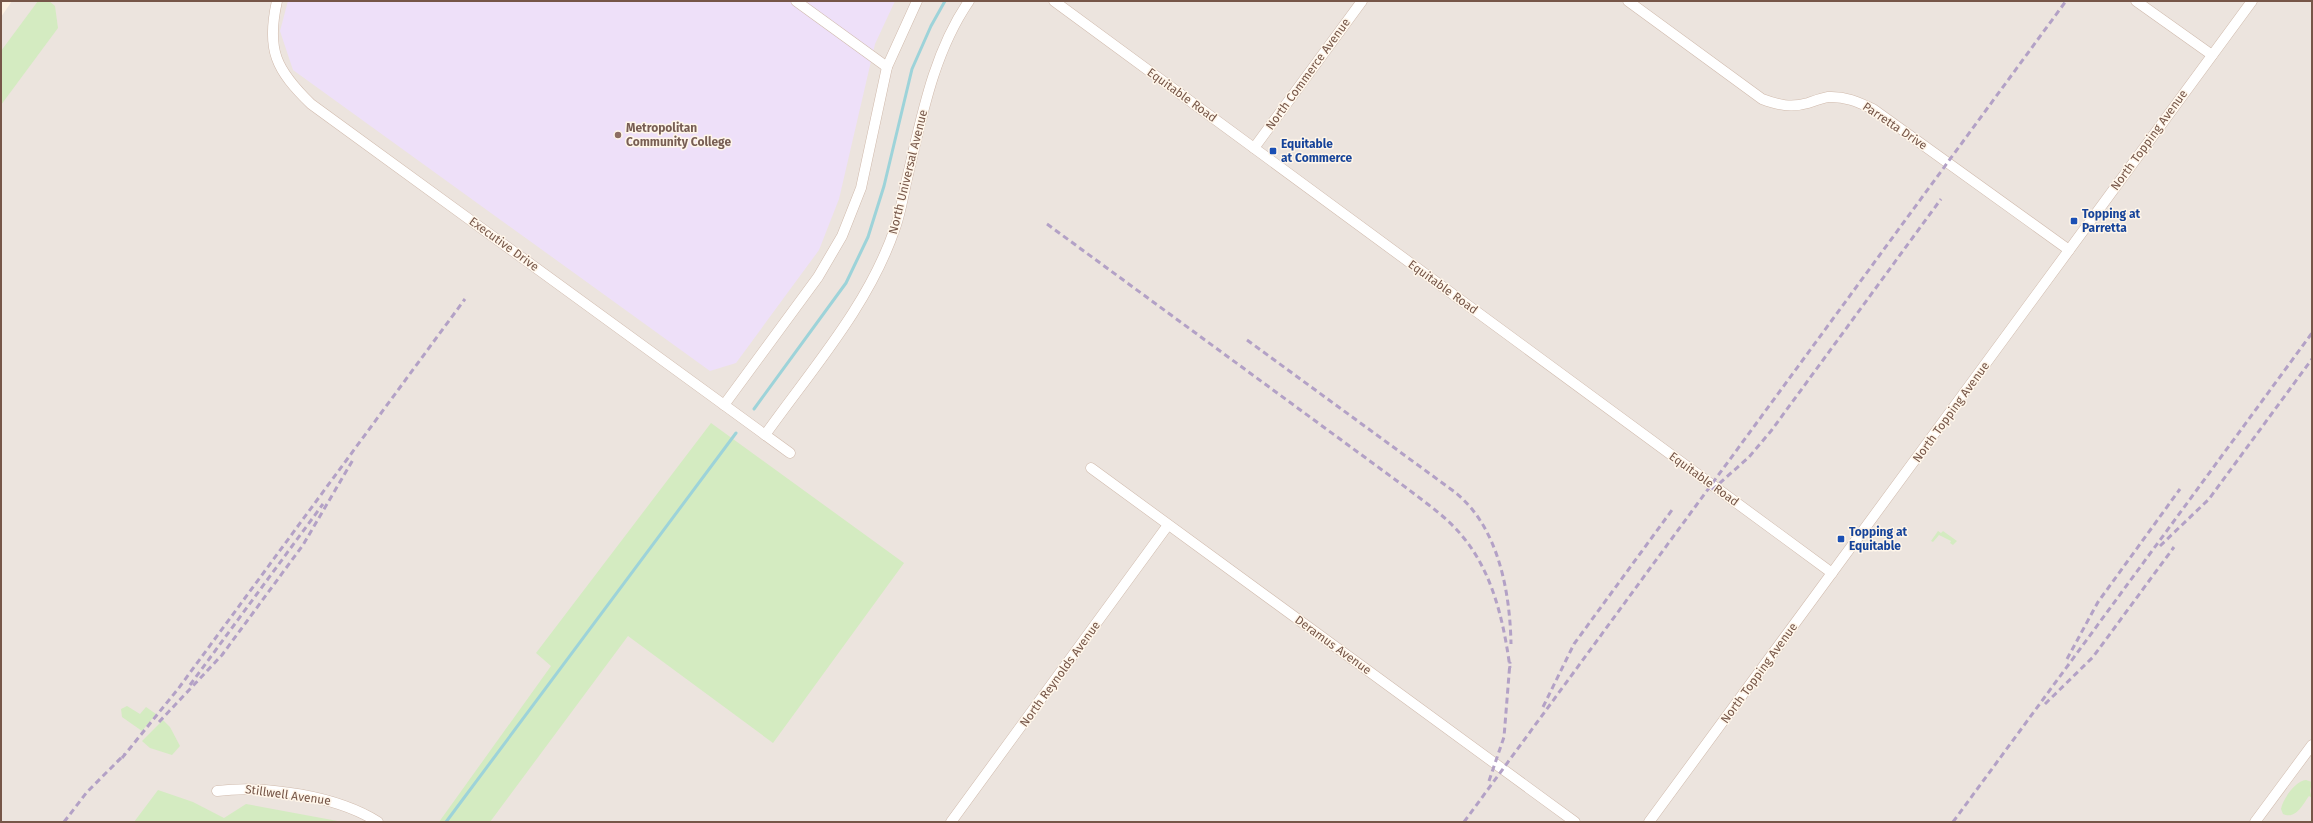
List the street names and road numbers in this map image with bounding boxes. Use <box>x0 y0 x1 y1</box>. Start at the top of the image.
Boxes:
street label: North Commerce Avenue <box>1263 16 1353 132</box>
street label: Equitable Road <box>1145 65 1219 125</box>
street label: North Topping Avenue <box>2108 87 2190 193</box>
street label: Parretta Drive <box>1860 99 1930 153</box>
street label: North Universal Avenue <box>886 108 930 236</box>
street label: Executive Drive <box>466 214 542 274</box>
street label: Equitable Road <box>1406 257 1480 317</box>
street label: North Topping Avenue <box>1910 359 1992 465</box>
street label: Equitable Road <box>1667 449 1741 509</box>
street label: Deramus Avenue <box>1292 613 1374 677</box>
street label: North Reynolds Avenue <box>1017 618 1103 730</box>
street label: North Topping Avenue <box>1718 620 1800 726</box>
street label: Stillwell Avenue <box>244 782 332 808</box>

